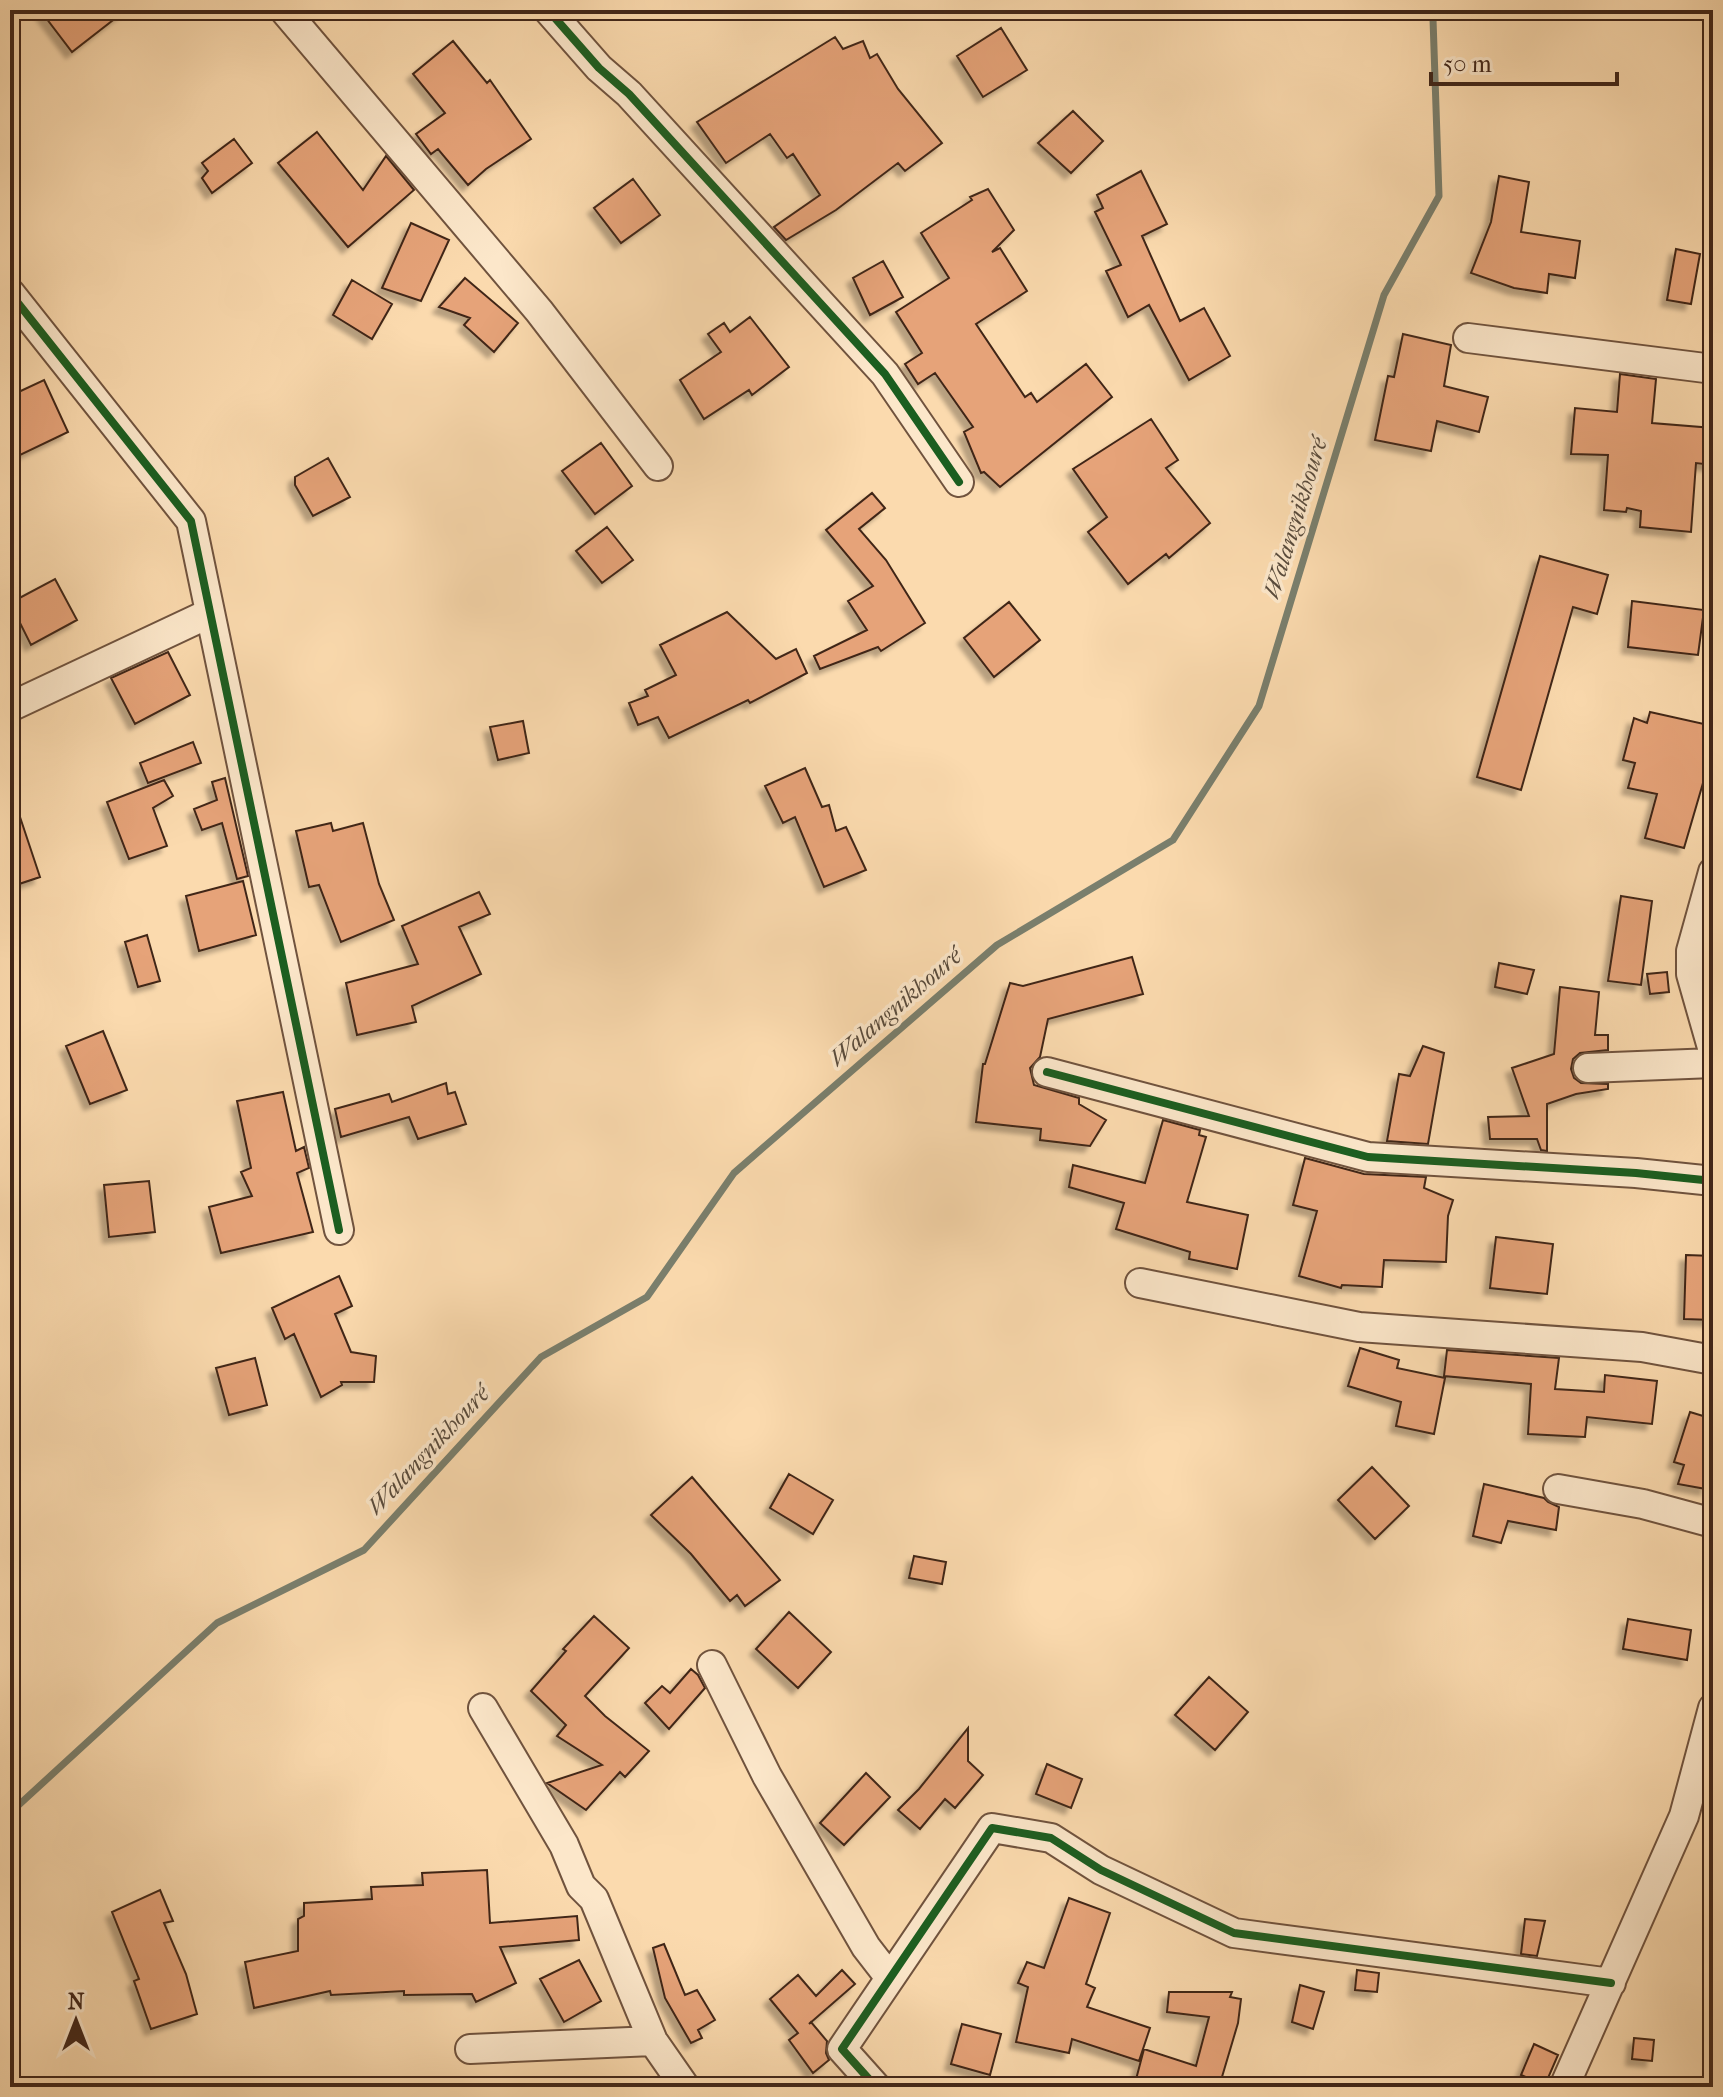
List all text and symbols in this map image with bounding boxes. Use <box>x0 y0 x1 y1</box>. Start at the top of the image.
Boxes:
scale bar <box>1431 36 1617 86</box>
text: 50 m <box>1443 50 1492 78</box>
water label: Walangnikhouré <box>1257 431 1334 602</box>
water label: Walangnikhouré <box>823 940 970 1072</box>
water label: Walangnikhouré <box>361 1377 497 1520</box>
north arrow <box>36 1981 116 2061</box>
text: N <box>68 1989 85 2015</box>

